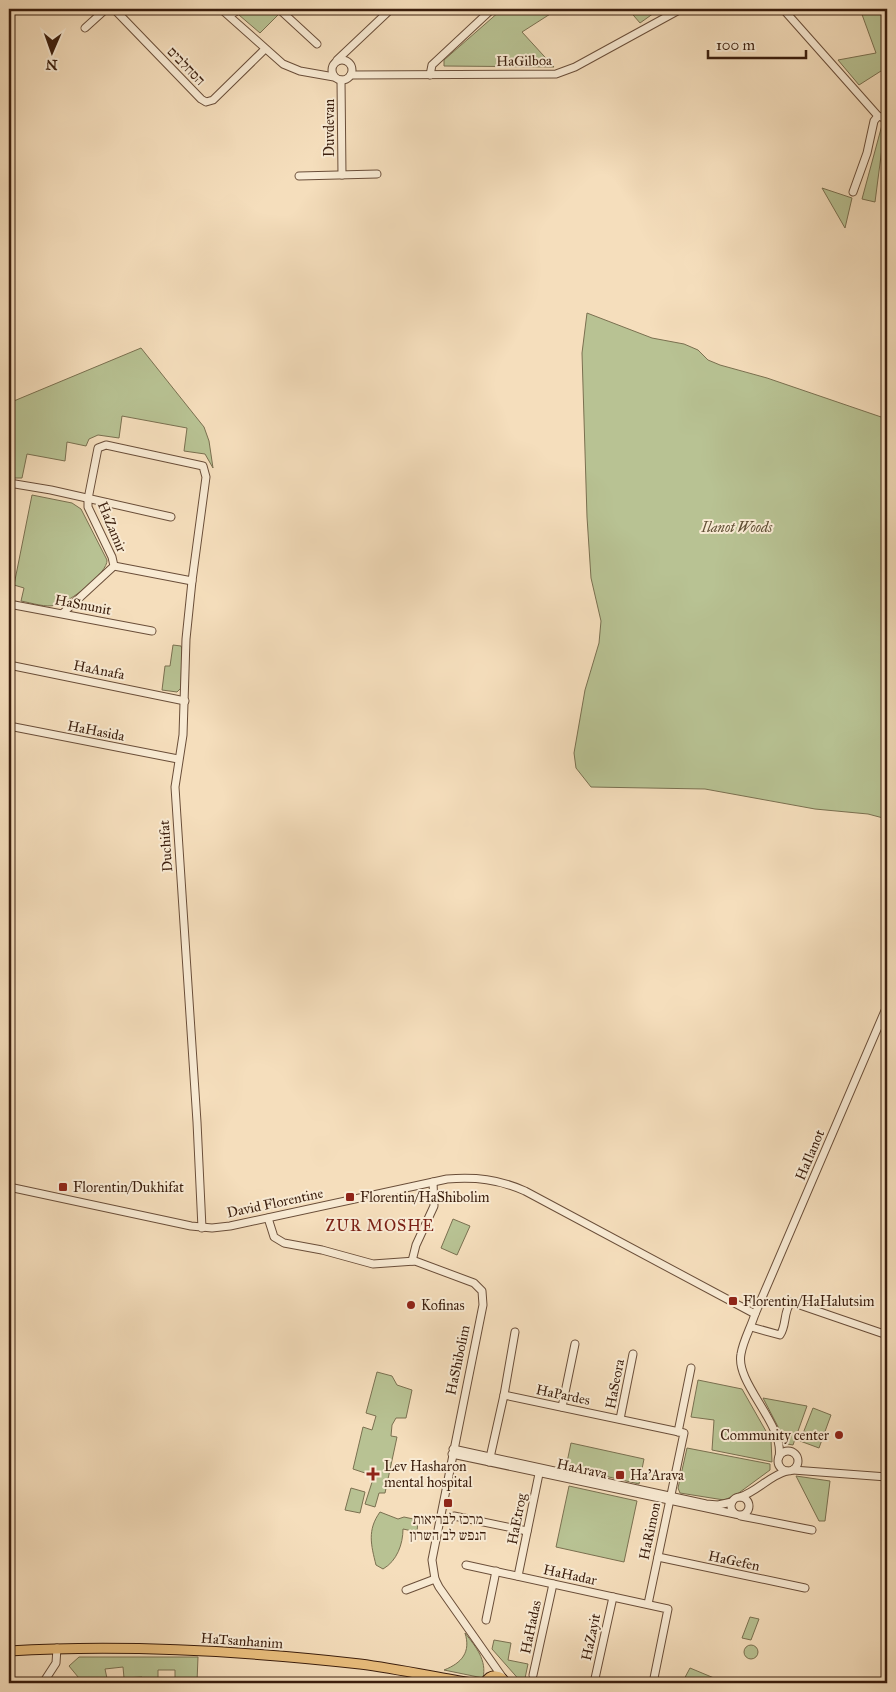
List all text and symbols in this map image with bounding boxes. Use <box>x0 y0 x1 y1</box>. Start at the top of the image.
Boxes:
north arrow <box>28 28 78 78</box>
scale bar <box>708 28 806 60</box>
text: 100 m <box>716 36 756 54</box>
street label: הסחלבים <box>164 43 208 89</box>
street label: HaGilboa <box>496 52 552 70</box>
text: N <box>45 56 58 73</box>
street label: Duvdevan <box>321 99 338 157</box>
street label: HaZamir <box>94 499 131 556</box>
park label: Ilanot Woods <box>701 519 773 536</box>
street label: HaSnunit <box>53 591 113 619</box>
street label: HaAnafa <box>72 657 126 683</box>
street label: HaHasida <box>66 717 126 745</box>
street label: Duchifat <box>156 820 176 872</box>
street label: HaIlanot <box>792 1127 828 1183</box>
place label: Florentin/Dukhifat <box>73 1179 184 1196</box>
marker: Florentin/Dukhifat <box>57 1181 69 1193</box>
street label: David Florentine <box>225 1184 325 1222</box>
place label: Florentin/HaShibolim <box>360 1189 490 1206</box>
marker: Florentin/HaShibolim <box>344 1191 356 1203</box>
district label: ZUR MOSHE <box>325 1216 435 1235</box>
place label: Florentin/HaHalutsim <box>743 1293 875 1310</box>
marker: Florentin/HaHalutsim <box>727 1295 739 1307</box>
place label: Kofinas <box>421 1297 465 1314</box>
marker: Kofinas <box>405 1299 417 1311</box>
street label: HaShibolim <box>442 1323 474 1396</box>
street label: HaSeora <box>602 1358 628 1410</box>
street label: HaPardes <box>534 1381 592 1409</box>
place label: Community center <box>720 1427 830 1444</box>
marker: Community center <box>833 1429 845 1441</box>
street label: HaArava <box>555 1455 609 1483</box>
place label: Lev Hasharon mental hospital <box>384 1458 472 1491</box>
marker: Lev Hasharon mental hospital <box>366 1467 380 1481</box>
place label: Ha'Arava <box>630 1467 684 1484</box>
marker: Ha'Arava <box>614 1469 626 1481</box>
street label: HaEtrog <box>504 1491 530 1546</box>
marker: מרכז לבריאות הנפש לב השרון <box>442 1497 454 1509</box>
street label: HaRimon <box>636 1500 664 1561</box>
place label: מרכז לבריאות הנפש לב השרון <box>409 1511 487 1544</box>
street label: HaGefen <box>707 1547 762 1575</box>
street label: HaHadar <box>542 1561 599 1589</box>
street label: HaHadas <box>517 1599 545 1655</box>
street label: HaZayit <box>578 1612 604 1662</box>
street label: HaTsanhanim <box>200 1630 284 1652</box>

